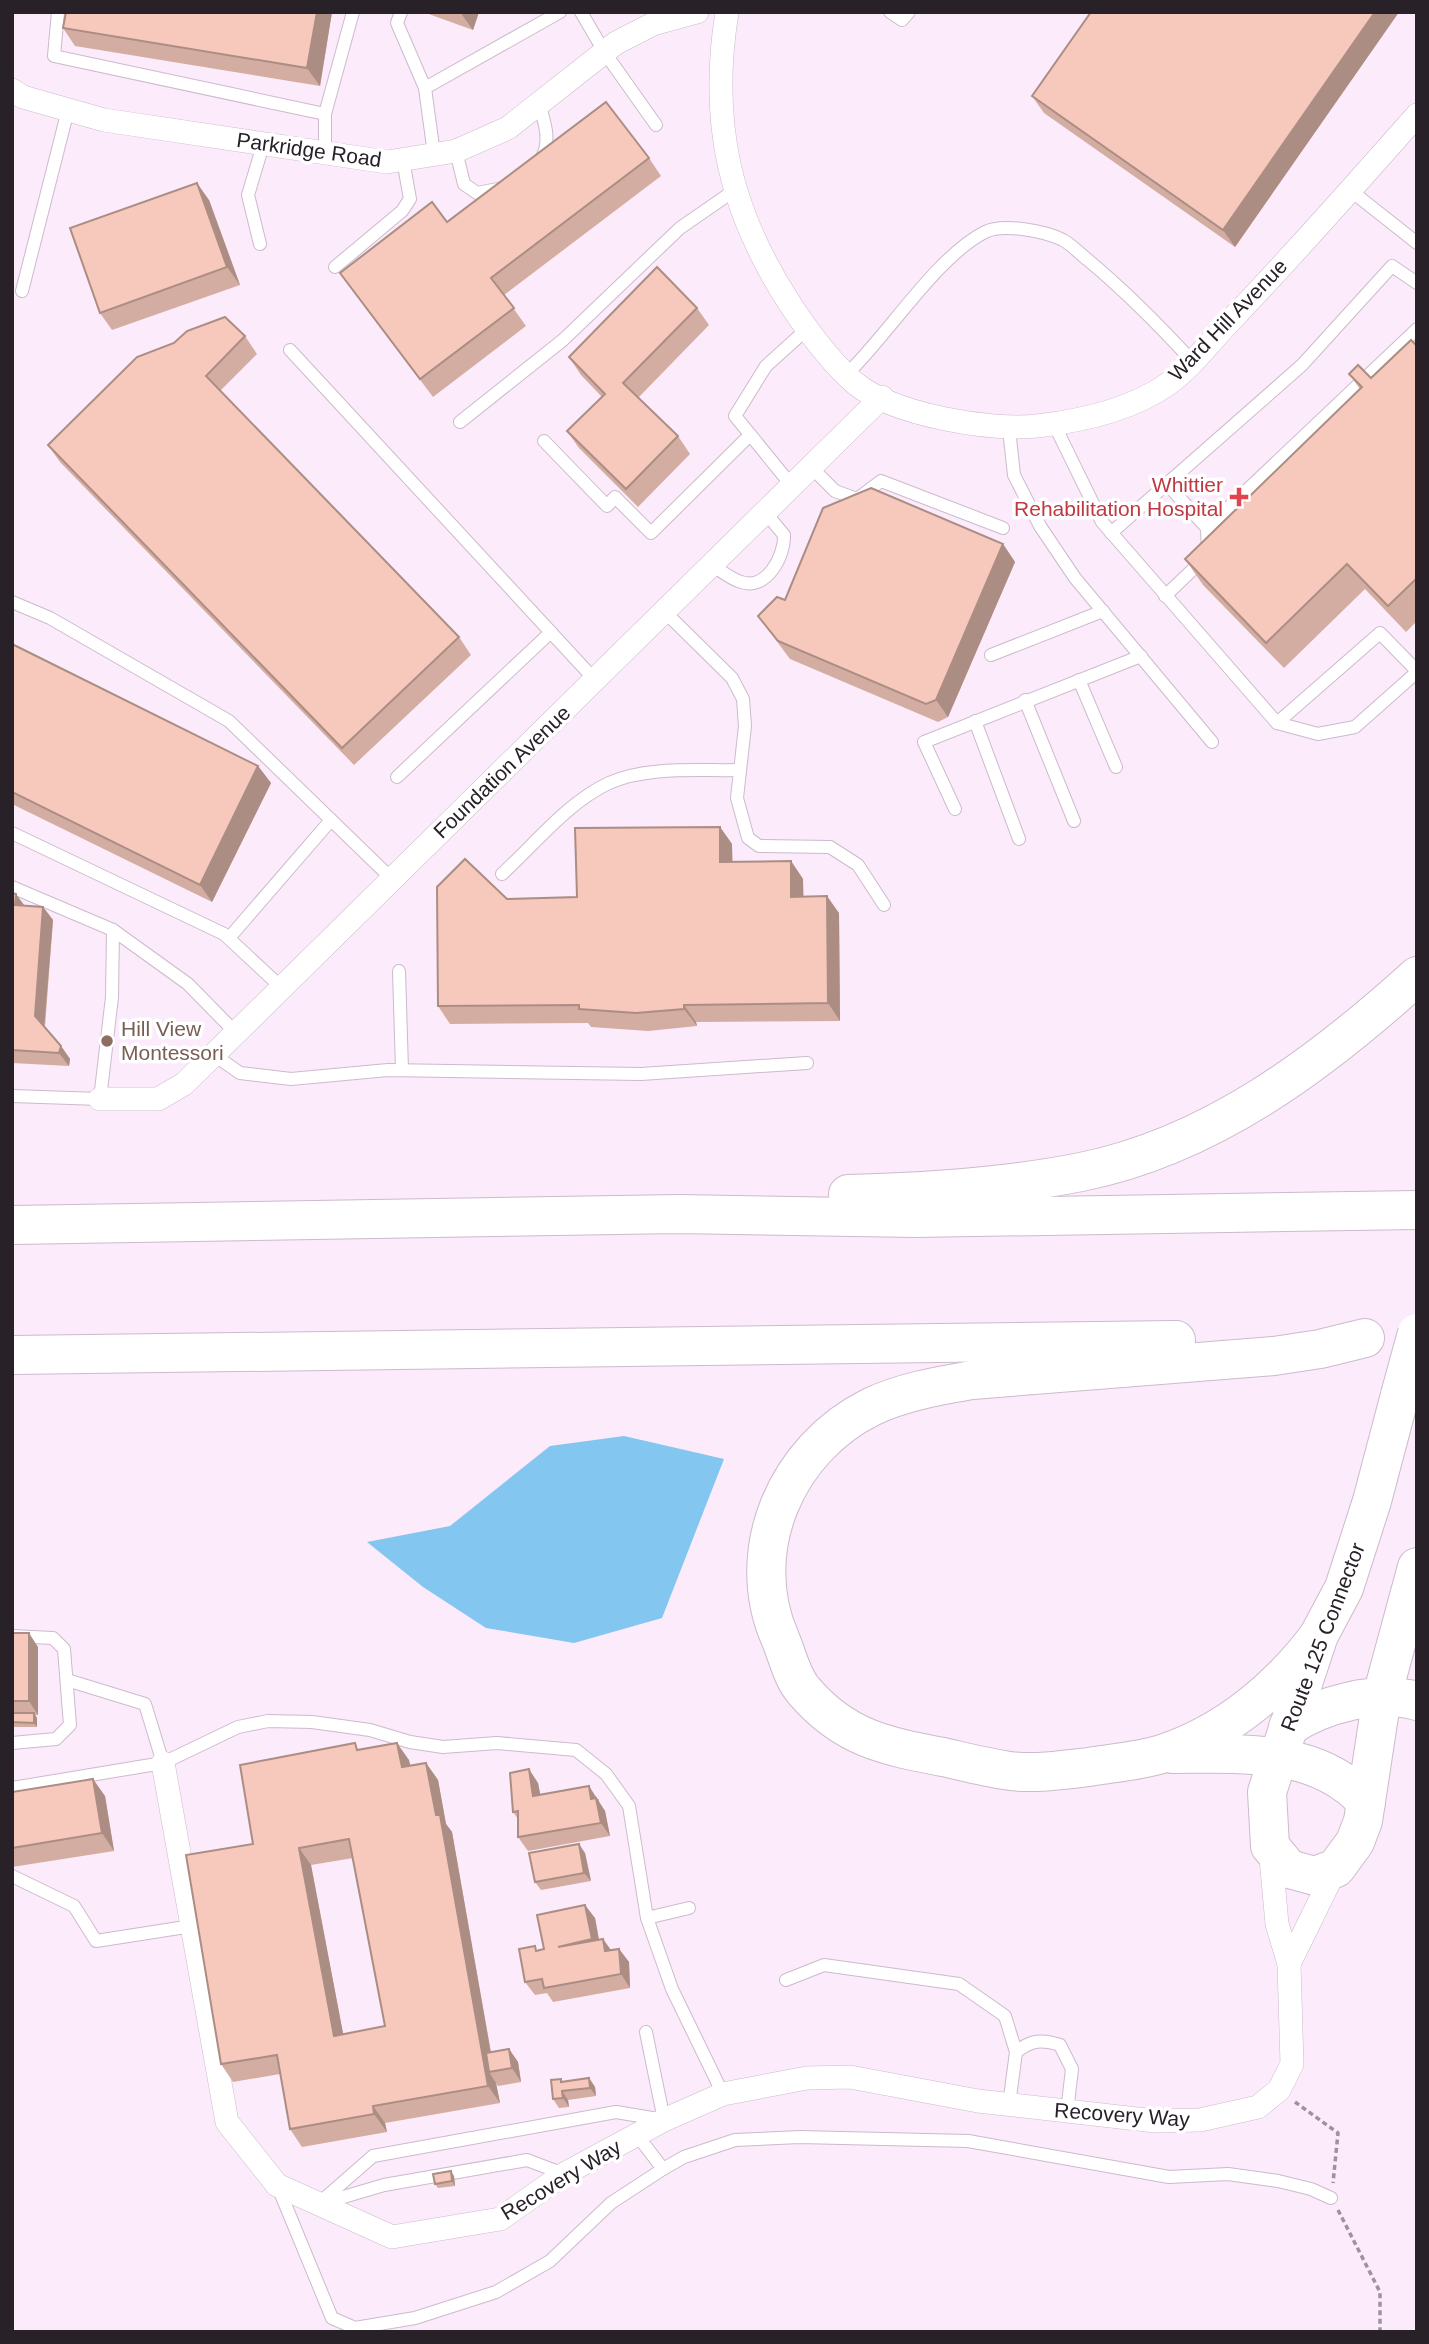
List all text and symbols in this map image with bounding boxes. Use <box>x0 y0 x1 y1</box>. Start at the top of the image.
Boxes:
street label: Parkridge Road <box>235 128 383 171</box>
street label: Ward Hill Avenue <box>1164 254 1291 385</box>
place label: Whittier Rehabilitation Hospital <box>1014 473 1223 520</box>
marker: Whittier Rehabilitation Hospital <box>1229 487 1249 507</box>
street label: Foundation Avenue <box>429 701 575 843</box>
place label: Hill View Montessori <box>121 1017 224 1064</box>
marker: Hill View Montessori <box>99 1033 115 1049</box>
street label: Route 125 Connector <box>1276 1540 1369 1734</box>
street label: Recovery Way <box>1054 2098 1191 2131</box>
street label: Recovery Way <box>497 2135 625 2224</box>

